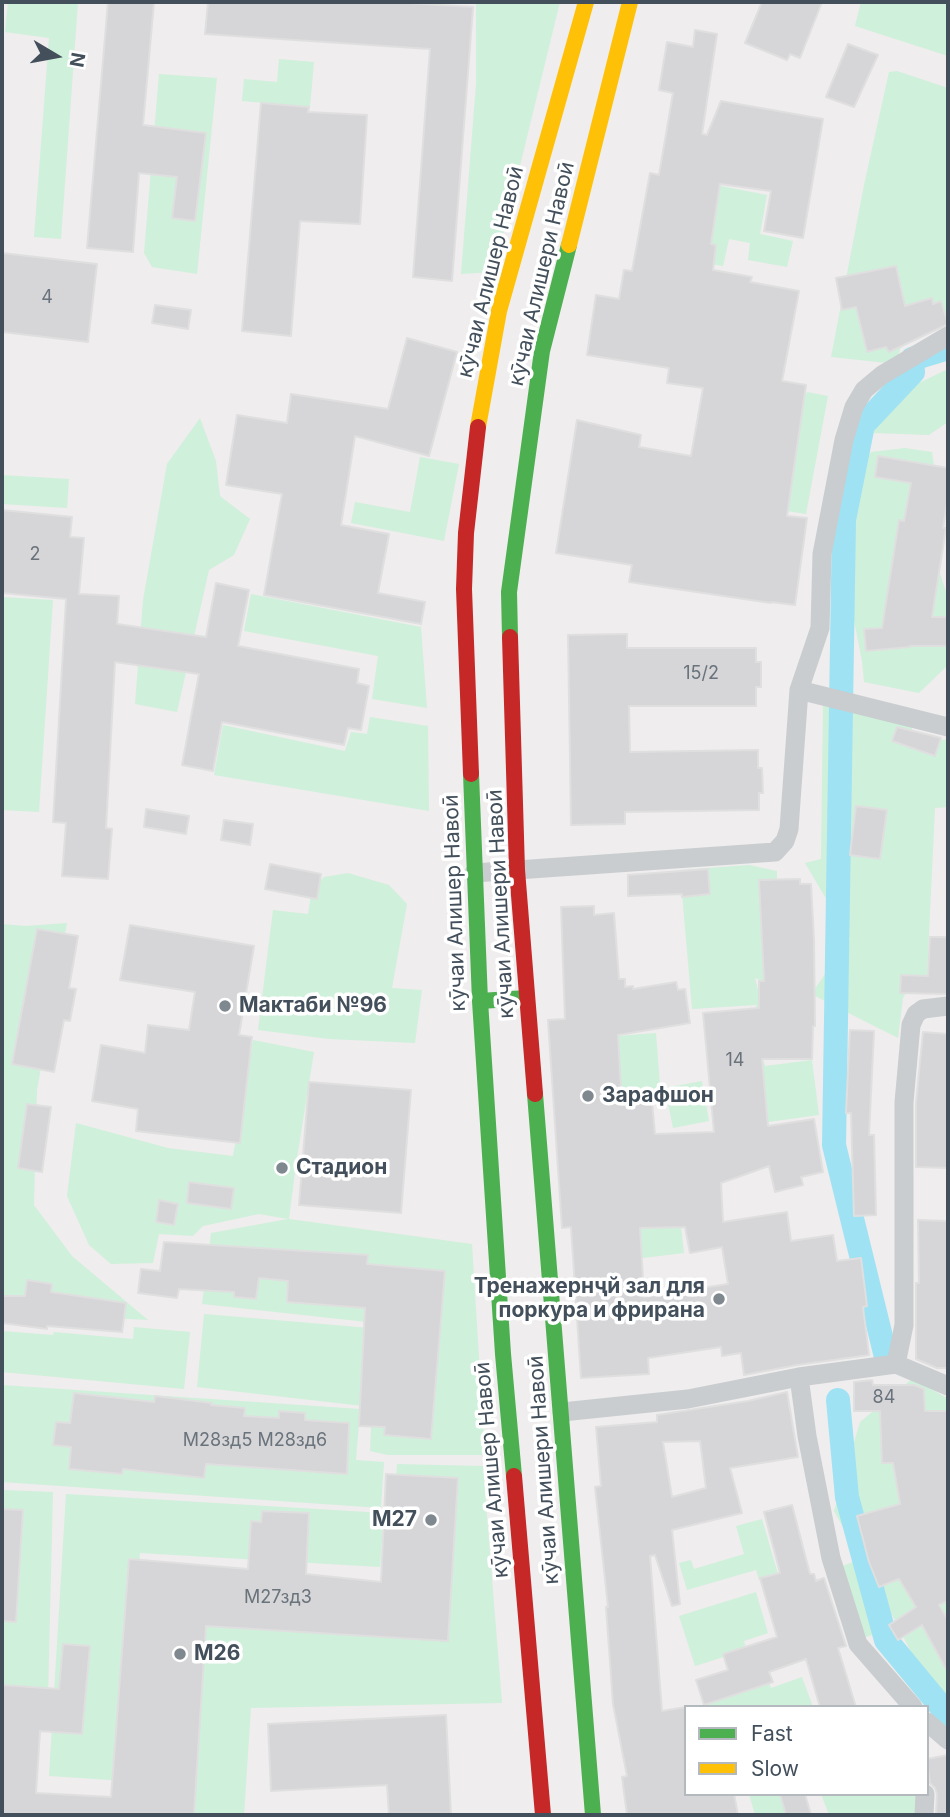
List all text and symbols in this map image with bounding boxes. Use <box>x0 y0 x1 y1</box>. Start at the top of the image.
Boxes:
north arrow <box>21 21 91 91</box>
text: N <box>65 51 90 69</box>
street label: кӯчаи Алишери Навоӣ <box>504 159 580 389</box>
street label: кӯчаи Алишер Навоӣ <box>453 164 529 380</box>
house number: 4 <box>41 287 53 309</box>
house number: 2 <box>30 544 40 566</box>
house number: 15/2 <box>683 663 719 685</box>
street label: кӯчаи Алишери Навоӣ <box>482 789 520 1019</box>
street label: кӯчаи Алишер Навоӣ <box>439 794 471 1012</box>
place label: Мактаби №96 <box>239 993 387 1019</box>
marker: Мактаби №96 <box>217 998 233 1014</box>
house number: 14 <box>726 1050 744 1072</box>
place label: Зарафшон <box>602 1083 714 1109</box>
marker: Зарафшон <box>580 1088 596 1104</box>
place label: Стадион <box>296 1155 387 1181</box>
marker: Стадион <box>274 1160 290 1176</box>
place label: Тренажернҷй зал для поркура и фрирана <box>474 1274 705 1324</box>
marker: Тренажернҷй зал для поркура и фрирана <box>711 1291 727 1307</box>
street label: кӯчаи Алишери Навоӣ <box>523 1355 565 1585</box>
street label: кӯчаи Алишер Навоӣ <box>470 1361 514 1579</box>
house number: 84 <box>873 1387 895 1409</box>
house number: М28зд5 М28зд6 <box>183 1430 327 1452</box>
place label: М27 <box>372 1507 417 1533</box>
marker: М27 <box>423 1512 439 1528</box>
house number: М27зд3 <box>244 1587 312 1609</box>
place label: М26 <box>194 1641 240 1667</box>
marker: М26 <box>172 1646 188 1662</box>
legend <box>684 1705 929 1796</box>
text: Fast <box>751 1721 793 1746</box>
text: Slow <box>751 1756 799 1781</box>

